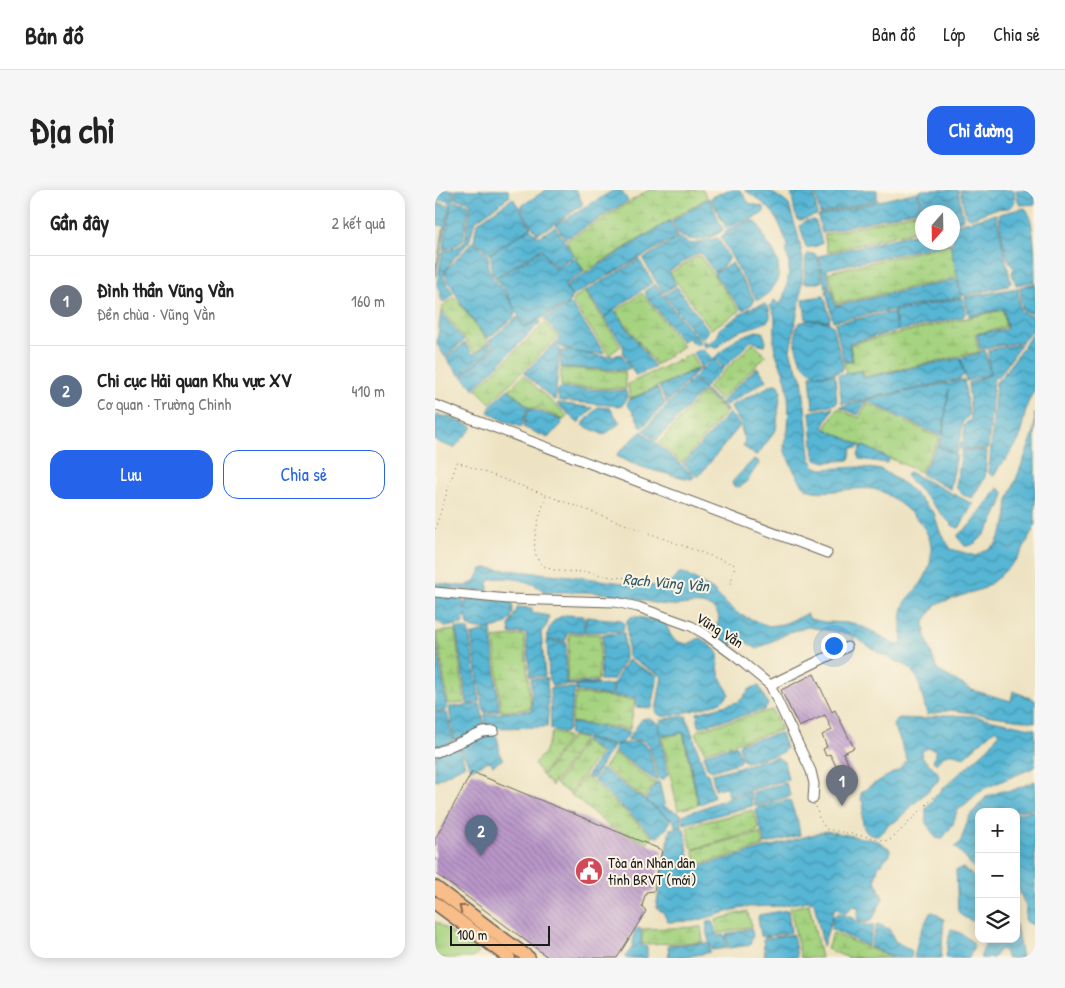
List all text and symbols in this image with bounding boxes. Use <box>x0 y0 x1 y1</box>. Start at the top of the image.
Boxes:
text: Bản đồ <box>25 19 83 51</box>
text: Bản đồ <box>872 22 916 47</box>
text: Lớp <box>944 22 965 47</box>
text: Chia sẻ <box>993 22 1040 47</box>
button: Chỉ đường <box>927 106 1035 155</box>
text: Địa chỉ <box>30 107 115 154</box>
north arrow <box>915 205 960 250</box>
text: Gần đây <box>50 208 109 237</box>
text: 2 kết quả <box>332 212 385 234</box>
text: Đình thần Vũng Vằn <box>97 277 234 303</box>
text: 1 <box>63 290 69 312</box>
text: 160 m <box>351 290 385 312</box>
text: Đền chùa · Vũng Vằn <box>97 303 215 325</box>
text: Chi cục Hải quan Khu vực XV <box>97 367 291 393</box>
text: 2 <box>62 380 70 402</box>
text: 410 m <box>351 380 385 402</box>
text: Cơ quan · Trường Chinh <box>97 393 231 415</box>
button: Lưu <box>50 450 213 499</box>
button: Chia sẻ <box>223 450 385 499</box>
water label: Rạch Vũng Vằn <box>622 567 712 597</box>
street label: Vũng Vằn <box>692 607 748 653</box>
your location <box>821 633 847 659</box>
pin: 1 <box>826 765 858 806</box>
map controls <box>975 808 1020 943</box>
button: + <box>975 808 1020 853</box>
pin: 2 <box>465 815 497 856</box>
place label: Tòa án Nhân dân tỉnh BRVT (mới) <box>608 852 696 890</box>
button: − <box>975 853 1020 898</box>
public building icon: Tòa án Nhân dân tỉnh BRVT (mới) <box>574 856 604 886</box>
button: layers <box>975 898 1020 943</box>
one-way arrow <box>459 905 468 913</box>
scale bar <box>450 923 550 946</box>
text: 100 m <box>457 925 487 944</box>

